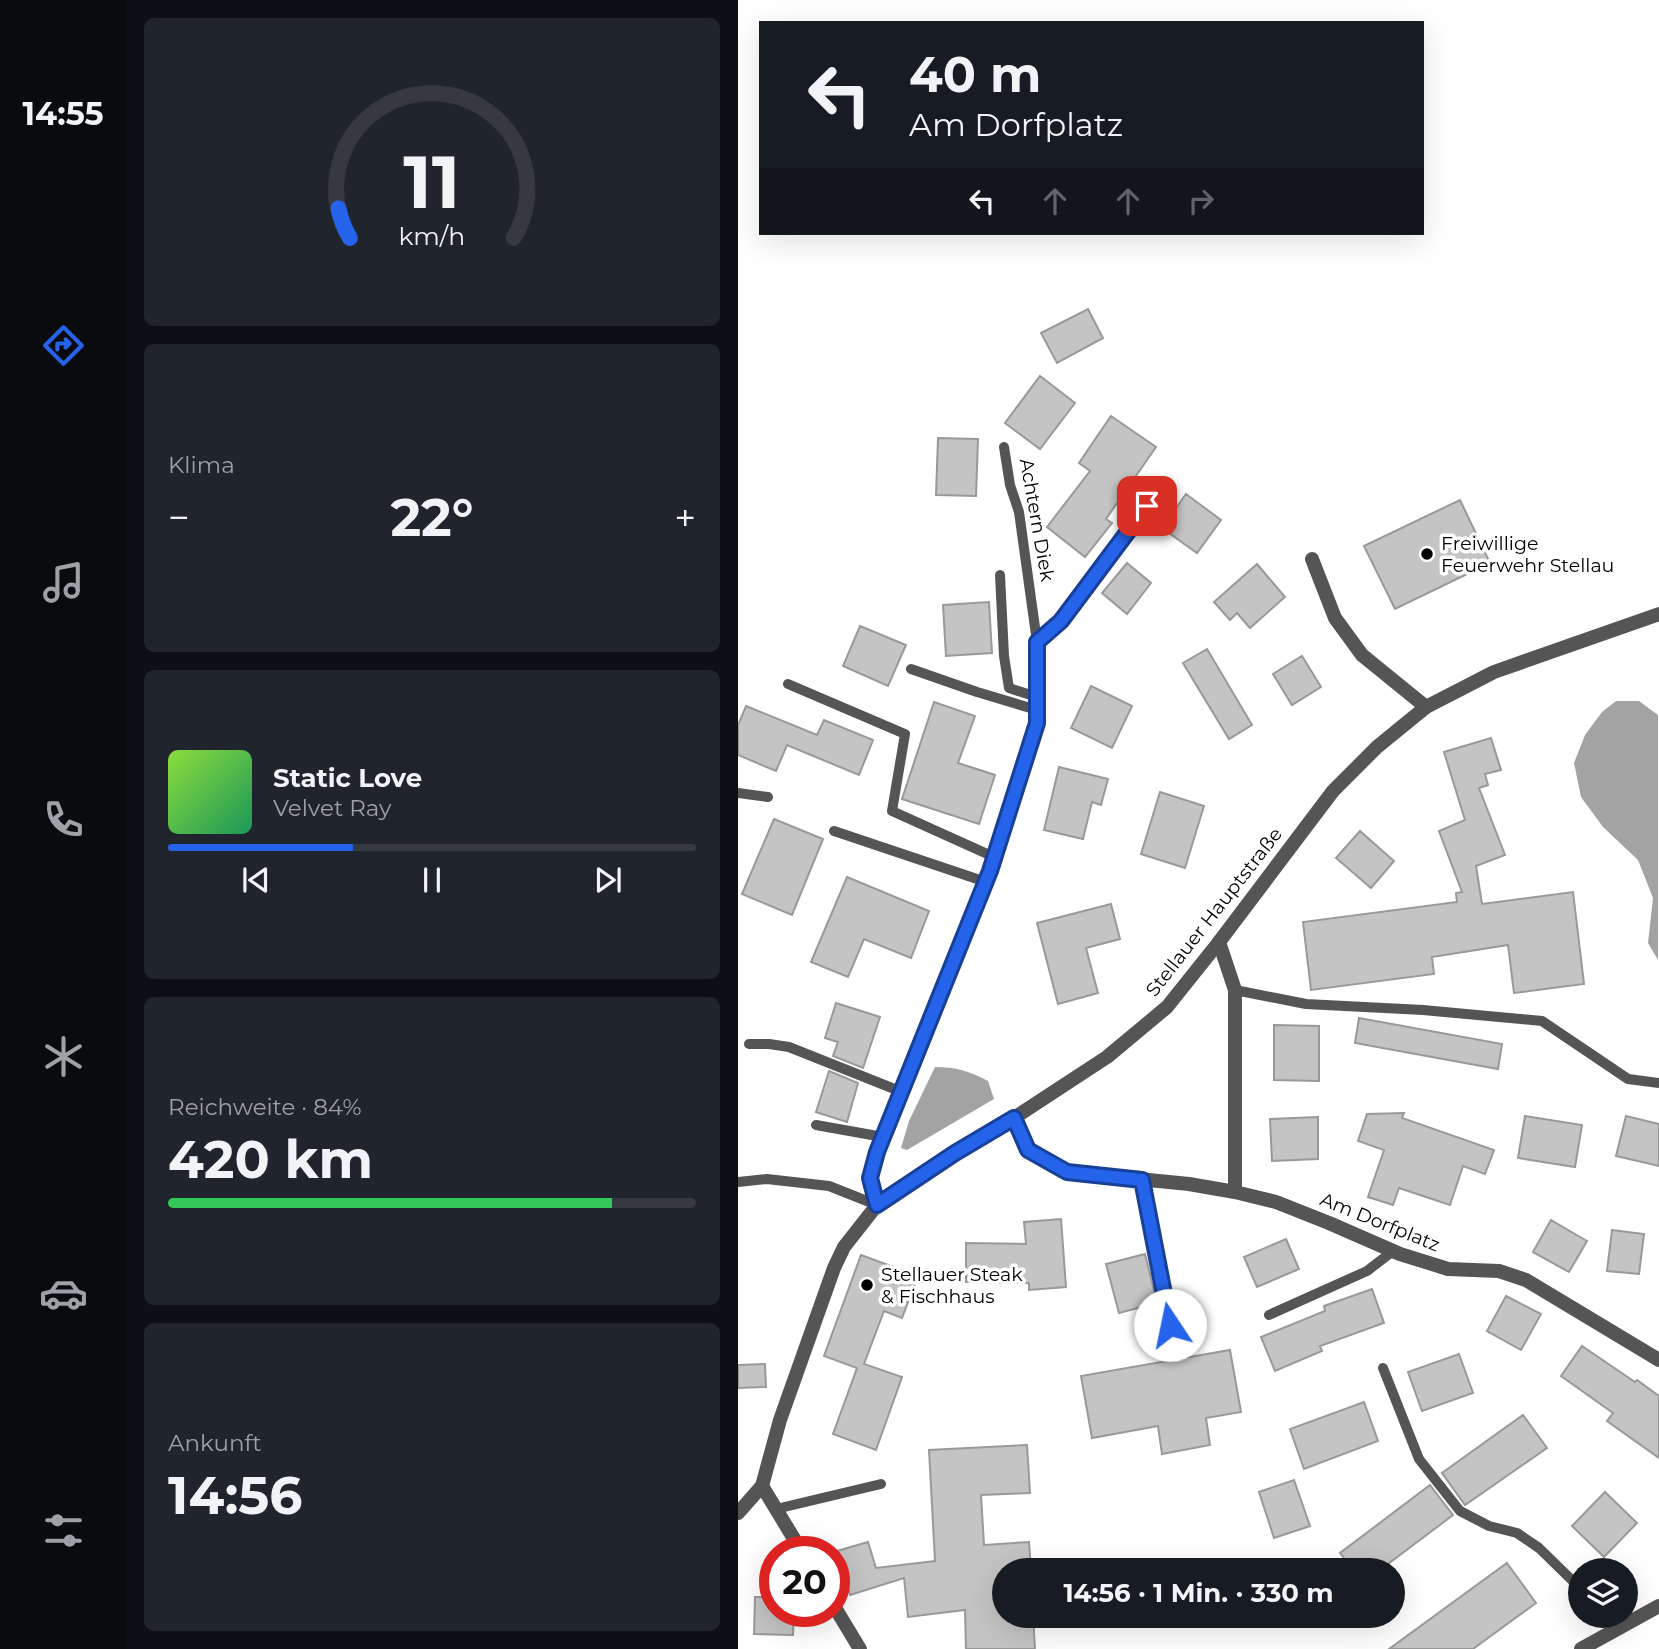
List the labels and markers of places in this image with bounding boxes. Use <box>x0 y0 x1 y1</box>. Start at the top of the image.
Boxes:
pin <box>1117 476 1177 536</box>
place label: Freiwillige Feuerwehr Stellau <box>1441 532 1614 577</box>
marker: Freiwillige Feuerwehr Stellau <box>1419 546 1435 562</box>
place label: Stellauer Steak & Fischhaus <box>881 1263 1023 1308</box>
marker: Stellauer Steak & Fischhaus <box>859 1277 875 1293</box>

